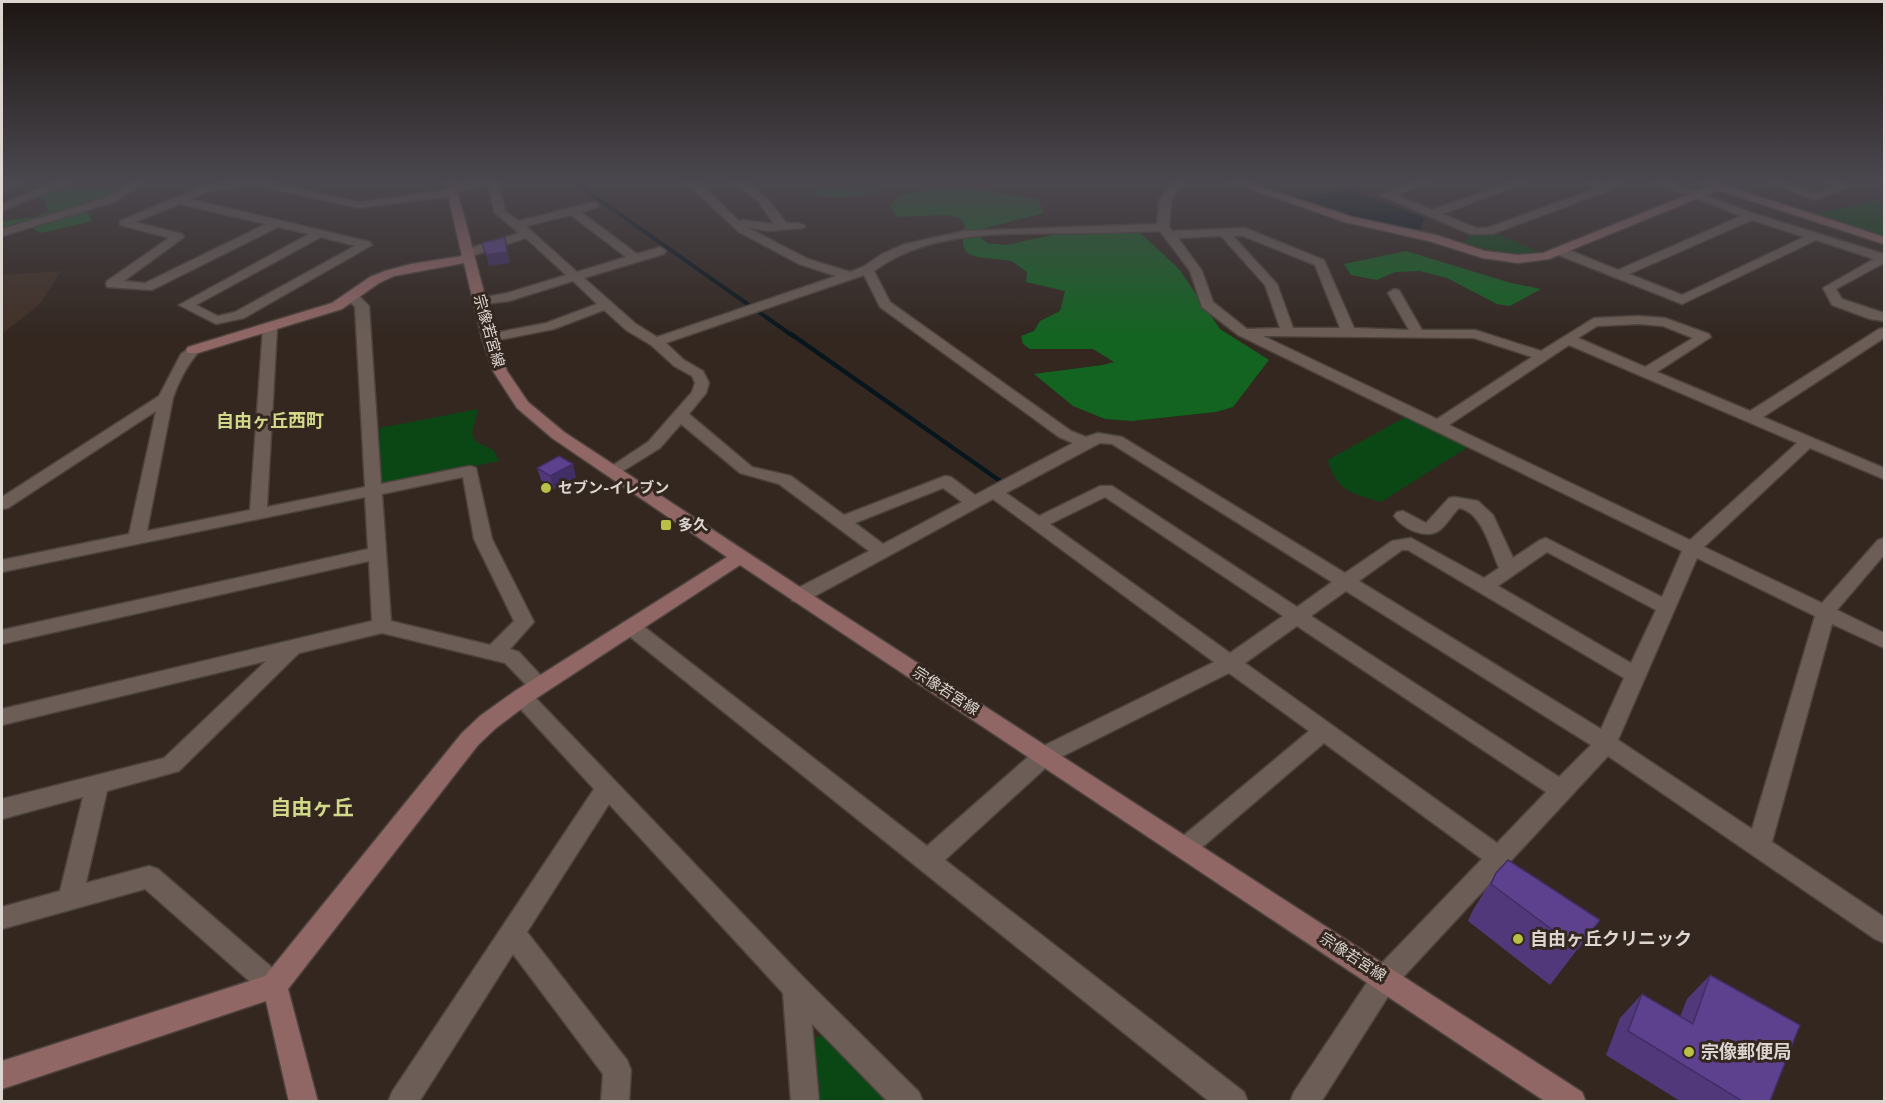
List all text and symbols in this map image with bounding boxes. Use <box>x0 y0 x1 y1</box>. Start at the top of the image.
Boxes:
street label: 宗像若宮線 <box>470 292 508 370</box>
district label: 自由ヶ丘西町 <box>216 410 324 431</box>
place label: セブン-イレブン <box>558 479 669 497</box>
marker: セブン-イレブン <box>539 481 553 495</box>
place label: 多久 <box>678 516 708 534</box>
marker: 多久 <box>659 518 673 532</box>
street label: 宗像若宮線 <box>910 663 982 719</box>
district label: 自由ヶ丘 <box>270 795 354 820</box>
place label: 自由ヶ丘クリニック <box>1530 928 1692 949</box>
street label: 宗像若宮線 <box>1317 929 1389 985</box>
marker: 自由ヶ丘クリニック <box>1511 932 1525 946</box>
place label: 宗像郵便局 <box>1701 1041 1791 1062</box>
marker: 宗像郵便局 <box>1682 1045 1696 1059</box>

